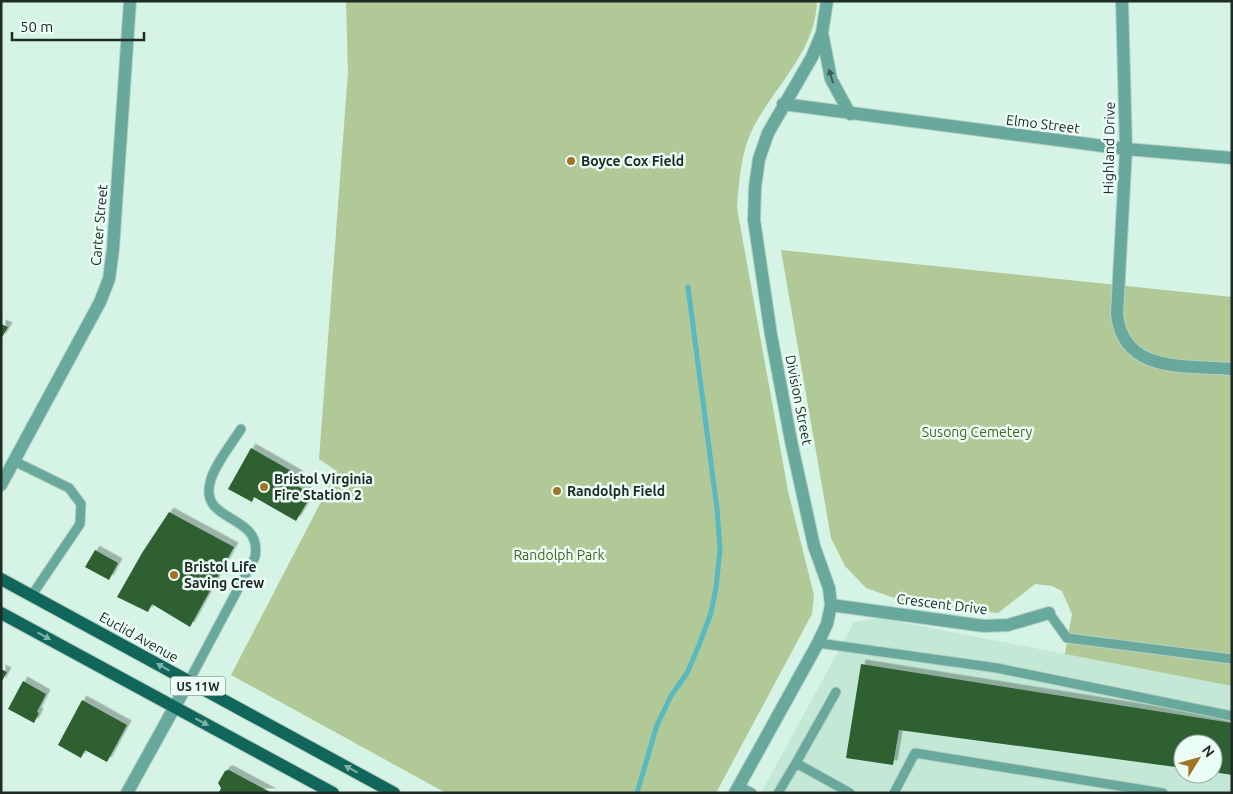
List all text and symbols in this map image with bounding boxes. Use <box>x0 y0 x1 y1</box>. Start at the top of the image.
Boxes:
scale bar <box>12 10 145 42</box>
text: 50 m <box>20 18 53 35</box>
one-way arrow <box>827 68 835 83</box>
street label: Highland Drive <box>1100 102 1118 194</box>
street label: Elmo Street <box>1005 112 1081 137</box>
place label: Boyce Cox Field <box>581 153 684 169</box>
marker: Boyce Cox Field <box>565 155 577 167</box>
street label: Carter Street <box>87 183 111 266</box>
street label: Division Street <box>782 354 816 447</box>
park label: Susong Cemetery <box>922 424 1033 440</box>
place label: Bristol Virginia Fire Station 2 <box>274 471 373 503</box>
marker: Bristol Virginia Fire Station 2 <box>258 481 270 493</box>
place label: Randolph Field <box>567 483 665 499</box>
marker: Randolph Field <box>551 485 563 497</box>
park label: Randolph Park <box>513 547 605 563</box>
place label: Bristol Life Saving Crew <box>184 559 264 591</box>
marker: Bristol Life Saving Crew <box>168 569 180 581</box>
street label: Crescent Drive <box>896 590 988 618</box>
street label: Euclid Avenue <box>97 609 181 665</box>
one-way arrow <box>37 632 51 640</box>
one-way arrow <box>156 662 169 671</box>
road number: US 11W <box>170 676 226 696</box>
one-way arrow <box>195 718 209 726</box>
north arrow <box>1173 734 1223 784</box>
text: N <box>1199 742 1218 760</box>
one-way arrow <box>345 765 358 774</box>

